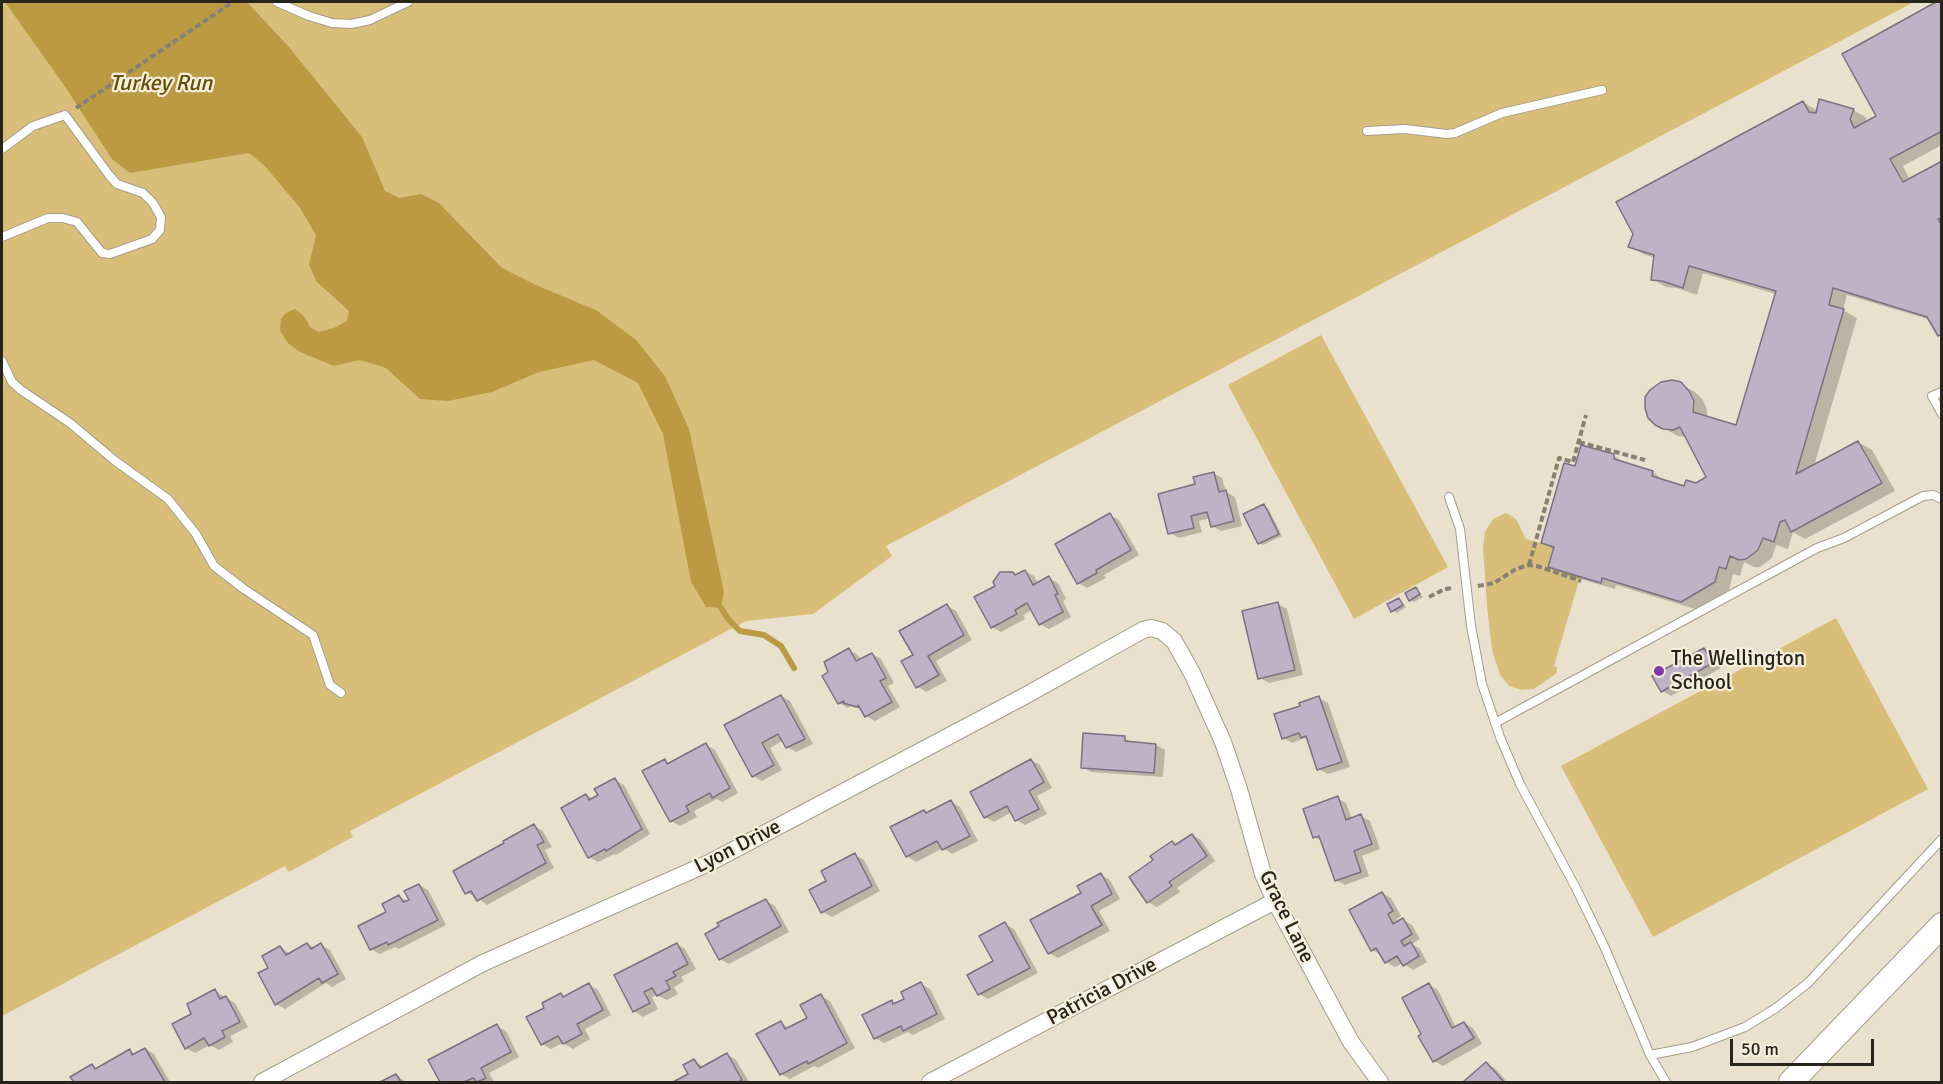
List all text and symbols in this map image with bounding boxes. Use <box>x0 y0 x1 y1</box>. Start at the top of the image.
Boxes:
water label: Turkey Run <box>110 71 212 97</box>
place label: The Wellington School <box>1671 646 1805 696</box>
marker: The Wellington School <box>1652 664 1666 678</box>
street label: Lyon Drive <box>691 815 785 879</box>
street label: Grace Lane <box>1253 867 1319 967</box>
street label: Patricia Drive <box>1043 952 1161 1032</box>
scale bar <box>1733 1027 1877 1065</box>
text: 50 m <box>1741 1038 1779 1060</box>

